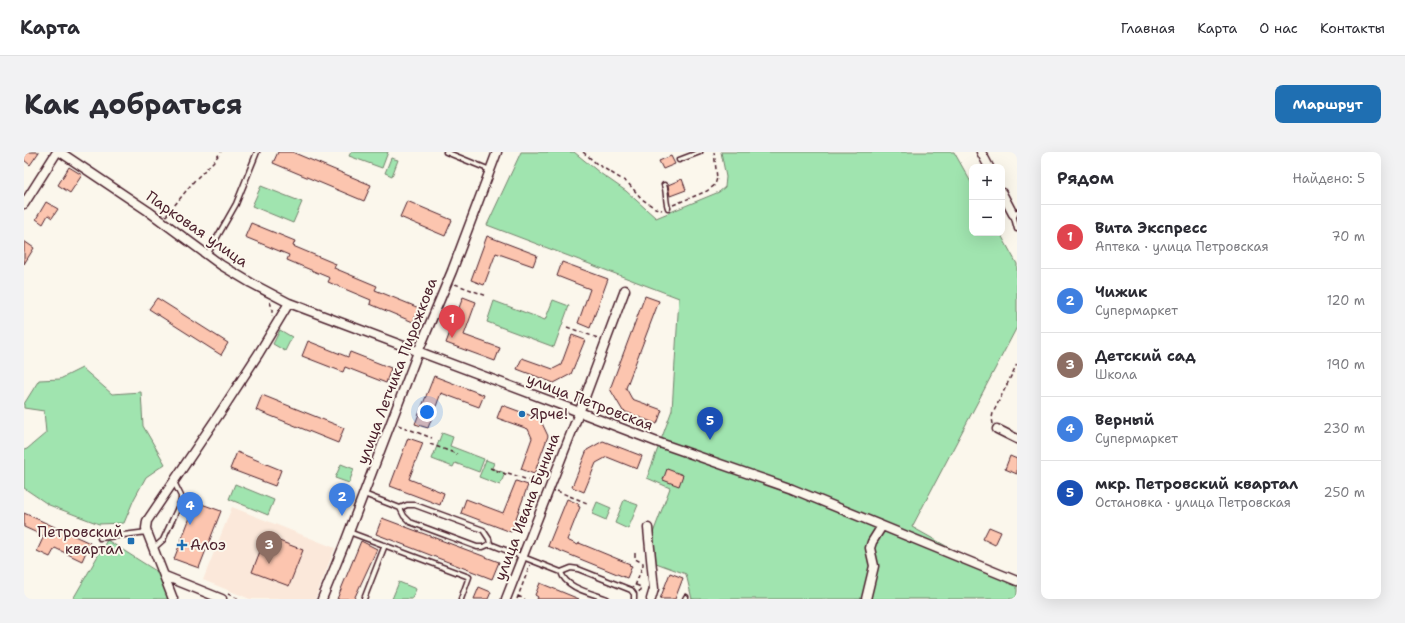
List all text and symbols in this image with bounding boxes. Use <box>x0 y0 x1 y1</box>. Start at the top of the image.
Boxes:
text: Карта <box>20 15 80 40</box>
text: Главная <box>1121 19 1175 37</box>
text: Карта <box>1197 19 1237 37</box>
text: О нас <box>1259 19 1298 37</box>
text: Контакты <box>1320 19 1385 37</box>
text: Как добраться <box>24 85 243 123</box>
button: Маршрут <box>1275 85 1381 123</box>
map controls <box>969 164 1005 236</box>
button: + <box>969 164 1005 200</box>
text: Рядом <box>1057 167 1114 189</box>
text: Найдено: 5 <box>1292 170 1365 187</box>
street label: Парковая улица <box>142 186 253 272</box>
button: − <box>969 200 1005 236</box>
text: Вита Экспресс <box>1095 218 1208 238</box>
text: 1 <box>1067 228 1073 245</box>
text: 70 m <box>1331 228 1365 245</box>
text: Аптека · улица Петровская <box>1095 238 1269 255</box>
street label: улица Летчика Пирожкова <box>352 274 442 467</box>
text: Чижик <box>1095 282 1147 302</box>
text: 2 <box>1065 292 1075 309</box>
text: 120 m <box>1327 292 1365 309</box>
text: Супермаркет <box>1095 302 1178 319</box>
pin: 1 <box>439 305 465 338</box>
text: Детский сад <box>1095 346 1196 366</box>
text: 3 <box>1065 356 1075 373</box>
text: 190 m <box>1326 356 1365 373</box>
text: Школа <box>1095 366 1137 383</box>
street label: улица Петровская <box>524 369 656 435</box>
your location <box>417 402 437 422</box>
place label: Ярче! <box>530 404 568 424</box>
pin: 5 <box>697 407 723 440</box>
marker: Ярче! <box>517 409 527 419</box>
text: Верный <box>1095 410 1154 430</box>
text: 4 <box>1065 420 1075 437</box>
text: 230 m <box>1323 420 1365 437</box>
street label: улица Ивана Бунина <box>490 430 565 584</box>
text: Супермаркет <box>1095 430 1178 447</box>
text: мкр. Петровский квартал <box>1095 474 1298 494</box>
pin: 2 <box>329 483 355 516</box>
text: 5 <box>1066 484 1074 501</box>
text: 250 m <box>1324 484 1365 501</box>
pin: 4 <box>177 492 203 525</box>
text: Остановка · улица Петровская <box>1095 494 1291 511</box>
place label: Петровский квартал <box>37 522 124 559</box>
pin: 3 <box>256 531 282 564</box>
place label: Алоэ <box>190 535 226 555</box>
marker: Петровский квартал <box>126 536 136 546</box>
marker: Алоэ <box>177 540 187 550</box>

